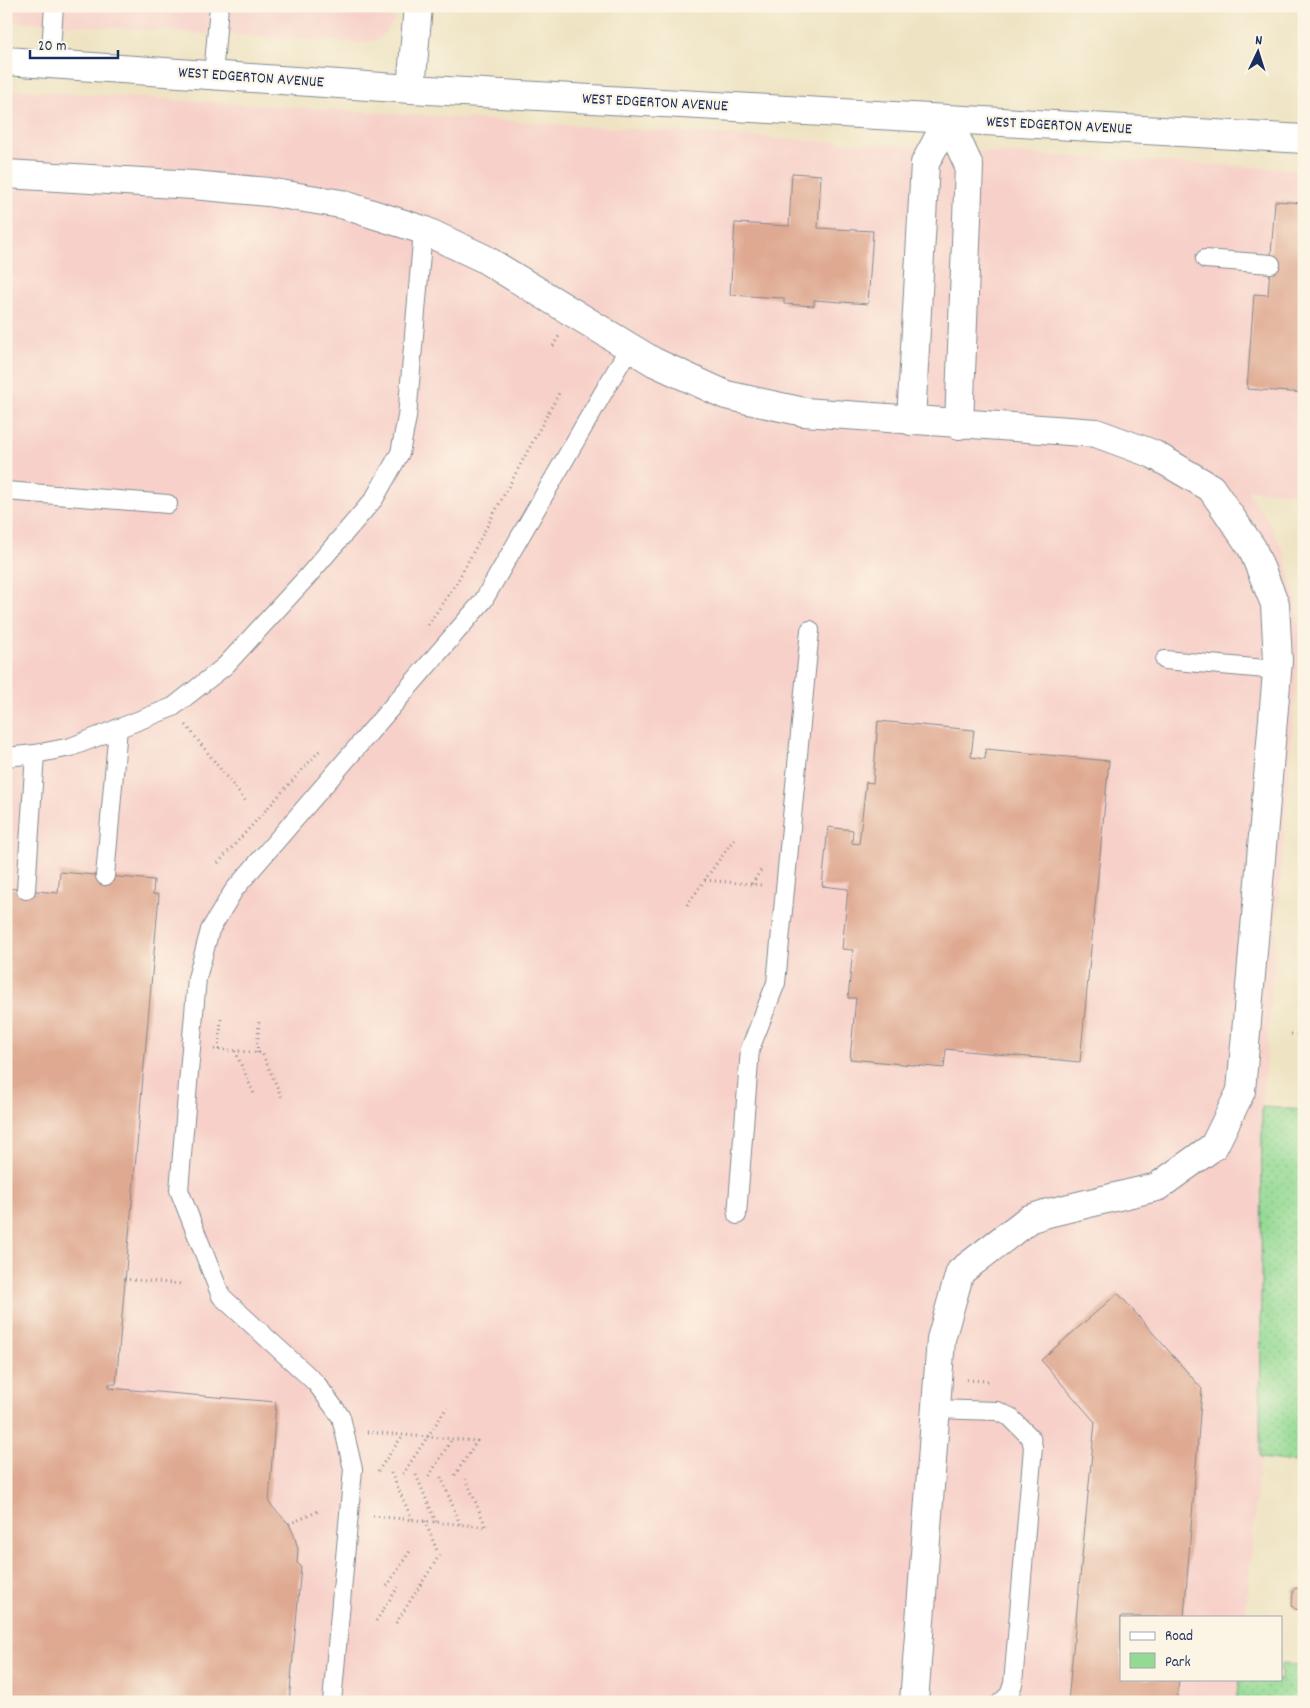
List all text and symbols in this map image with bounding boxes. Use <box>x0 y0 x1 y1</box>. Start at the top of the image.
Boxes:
scale bar <box>30 28 118 60</box>
north arrow <box>1232 28 1282 78</box>
text: N <box>1255 31 1263 51</box>
text: 20 m <box>38 36 66 58</box>
street label: WEST EDGERTON AVENUE <box>177 61 325 95</box>
street label: WEST EDGERTON AVENUE <box>582 88 729 118</box>
street label: WEST EDGERTON AVENUE <box>986 111 1133 141</box>
legend <box>1120 1616 1282 1680</box>
text: Road <box>1165 1626 1193 1648</box>
text: Park <box>1165 1652 1191 1674</box>

